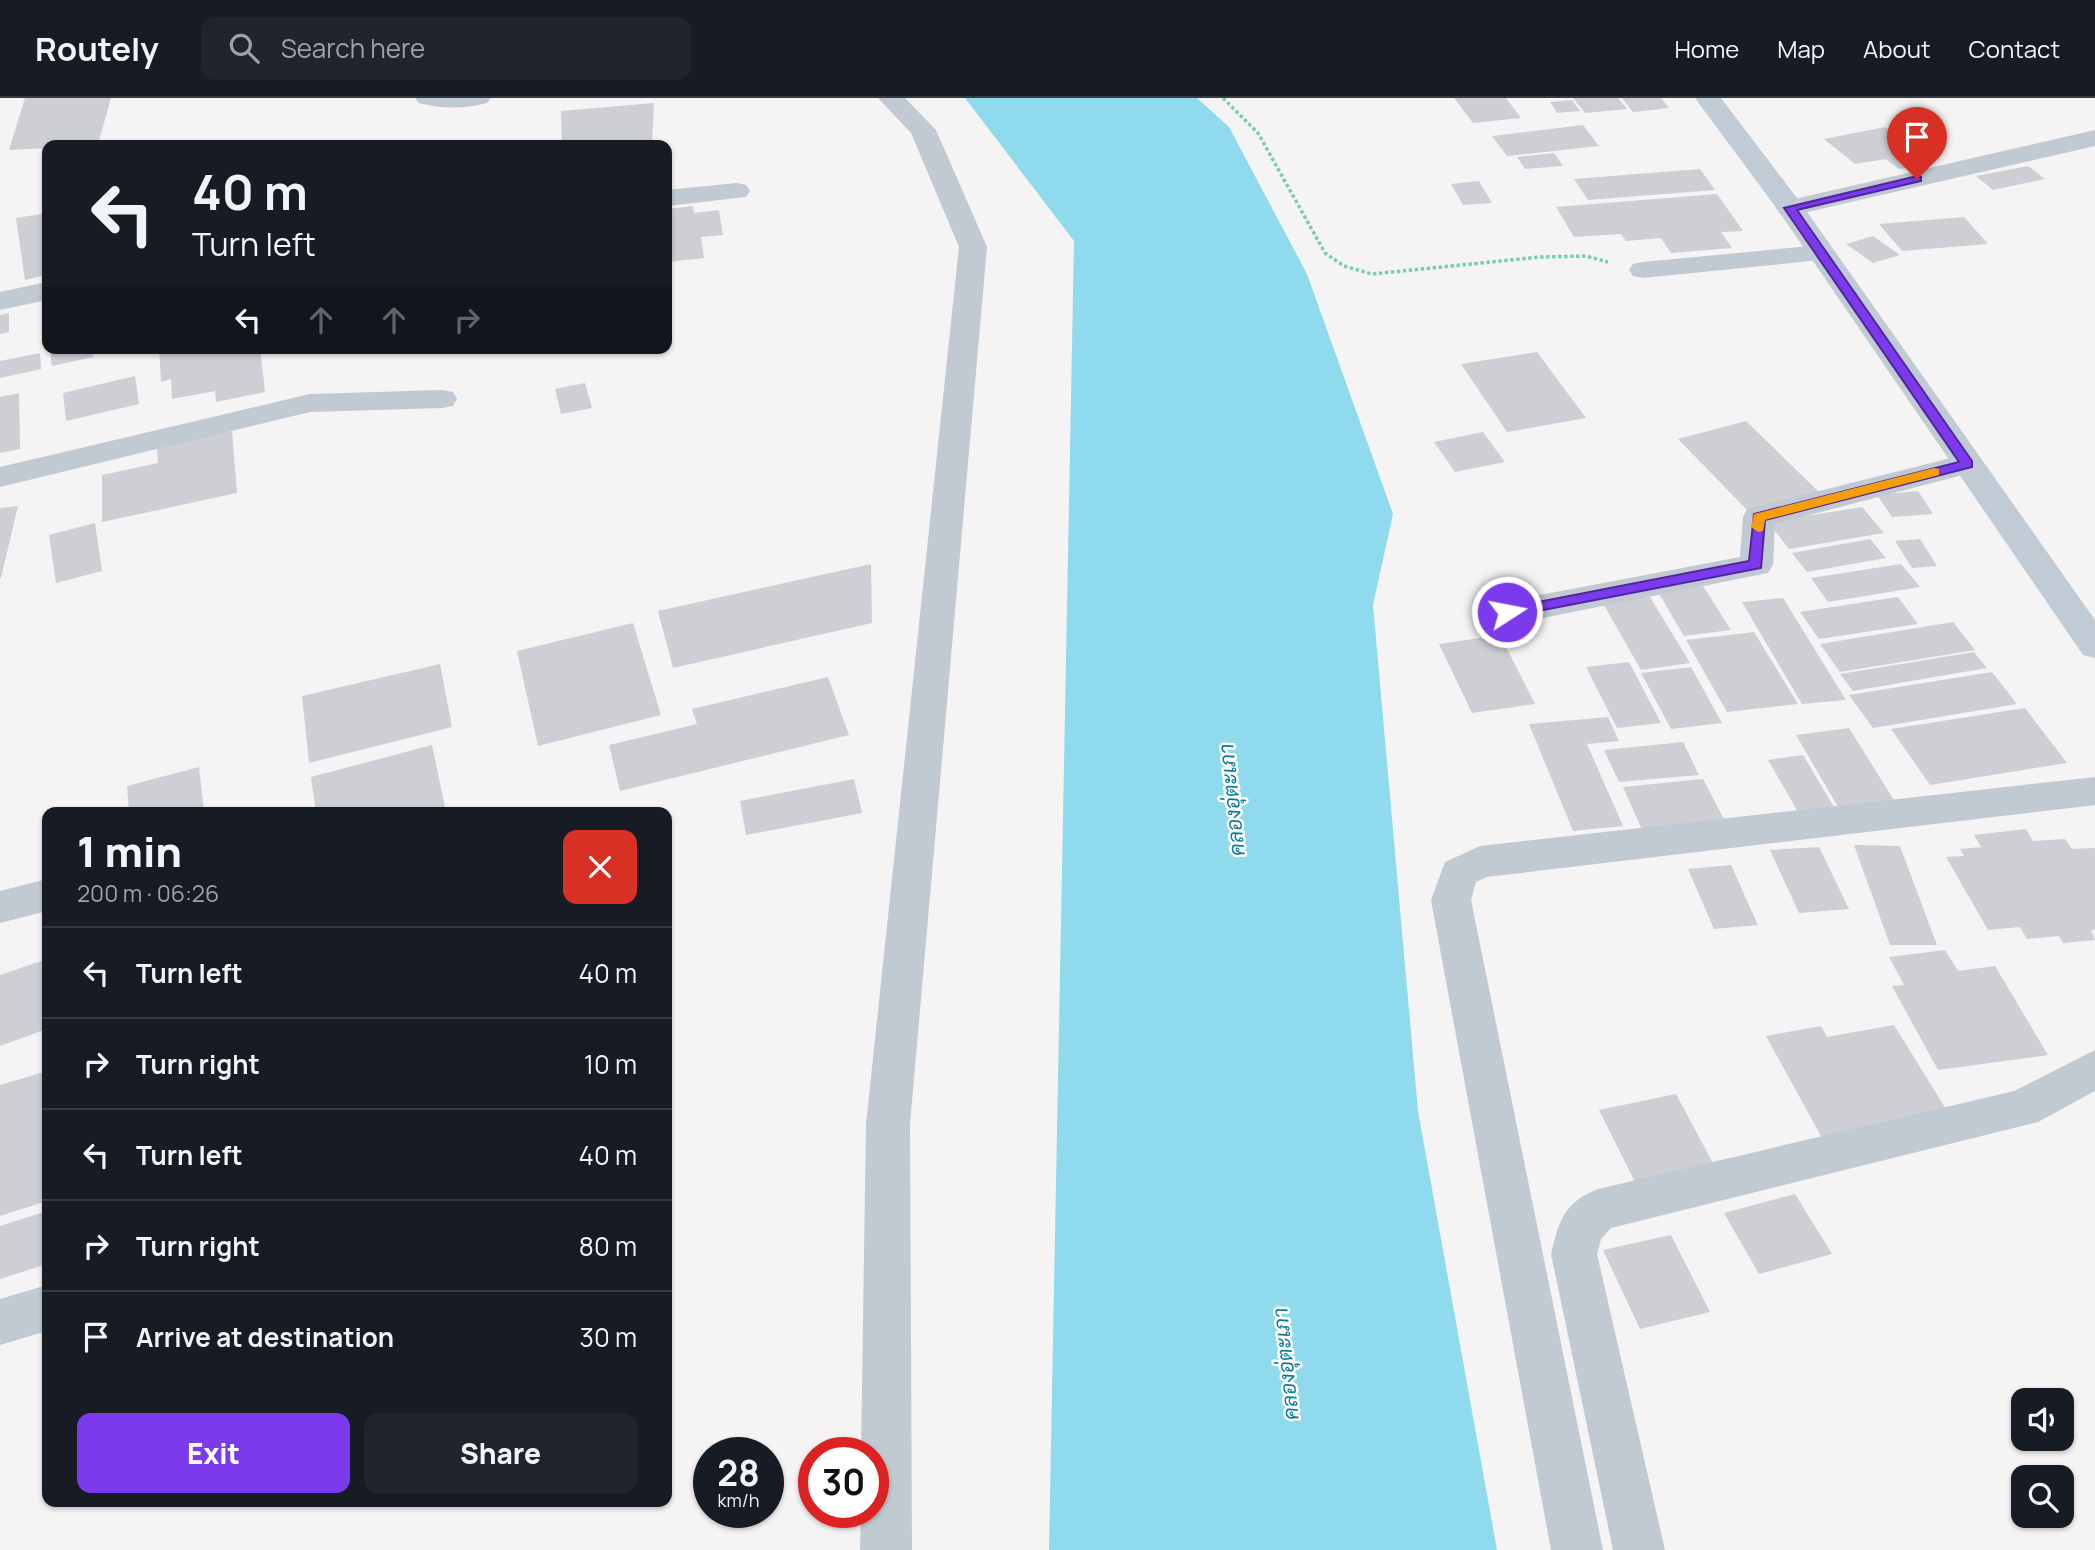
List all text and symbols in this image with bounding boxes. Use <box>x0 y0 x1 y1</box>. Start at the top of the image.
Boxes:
search box <box>201 17 691 80</box>
text: Routely <box>35 26 159 71</box>
icon: search <box>225 29 263 67</box>
text: Search here <box>281 30 425 66</box>
text: Home <box>1674 32 1739 65</box>
text: Map <box>1777 32 1825 65</box>
text: About <box>1863 32 1931 65</box>
text: Contact <box>1969 32 2060 65</box>
pin <box>1887 107 1947 179</box>
icon: arrive <box>1898 118 1936 156</box>
text: 40 m <box>192 158 308 225</box>
icon: left <box>77 168 168 259</box>
text: Turn left <box>192 222 316 266</box>
icon: left <box>229 301 267 339</box>
icon: ahead <box>302 301 340 339</box>
icon: ahead <box>375 301 413 339</box>
icon: right <box>448 301 486 339</box>
position arrow <box>1470 575 1544 649</box>
water label: คลองอุ่ตะเภา <box>1211 742 1252 857</box>
text: 1 min <box>77 822 182 880</box>
button: close <box>563 830 637 904</box>
text: 200 m · 06:26 <box>77 877 219 909</box>
icon: left <box>77 954 115 992</box>
text: Turn left <box>136 955 243 991</box>
text: 40 m <box>579 955 637 991</box>
icon: right <box>77 1045 115 1083</box>
text: Turn right <box>136 1046 260 1082</box>
text: 10 m <box>584 1046 637 1082</box>
icon: left <box>77 1136 115 1174</box>
text: Turn left <box>136 1137 243 1173</box>
text: 40 m <box>579 1137 637 1173</box>
icon: right <box>77 1227 115 1265</box>
text: Turn right <box>136 1228 260 1264</box>
text: 80 m <box>579 1228 637 1264</box>
water label: คลองอุ่ตะเภา <box>1265 1306 1306 1421</box>
icon: arrive <box>77 1318 115 1356</box>
text: Arrive at destination <box>136 1319 394 1355</box>
text: 30 m <box>580 1319 637 1355</box>
map controls <box>2011 1388 2074 1528</box>
button: sound <box>2011 1388 2074 1451</box>
button: Exit <box>77 1413 350 1493</box>
button: Share <box>364 1413 637 1493</box>
speed limit sign: 30 <box>798 1437 889 1528</box>
text: 28 <box>717 1449 760 1497</box>
button: search <box>2011 1465 2074 1528</box>
text: km/h <box>718 1488 759 1512</box>

